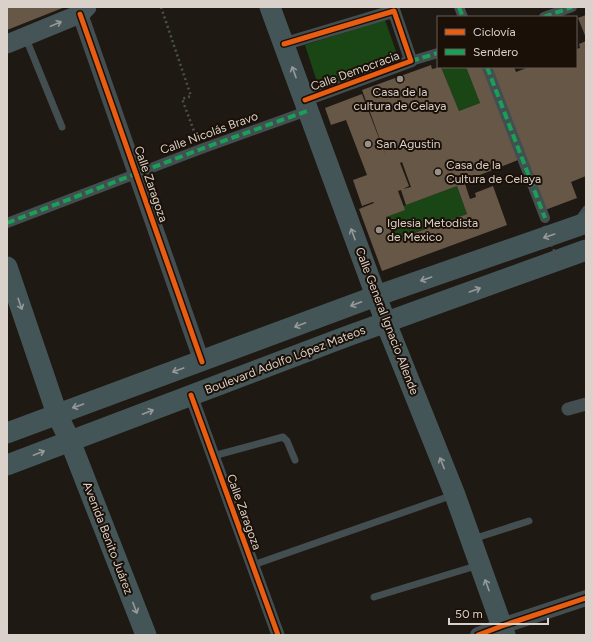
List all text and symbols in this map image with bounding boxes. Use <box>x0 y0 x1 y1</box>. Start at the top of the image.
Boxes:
legend <box>437 16 577 68</box>
one-way arrow <box>49 19 61 27</box>
text: Ciclovía <box>473 25 516 39</box>
text: Sendero <box>473 45 518 59</box>
street label: Calle Democracia <box>309 48 401 94</box>
one-way arrow <box>290 66 298 78</box>
marker: Casa de la cultura de Celaya <box>395 74 405 84</box>
place label: Casa de la cultura de Celaya <box>354 85 446 113</box>
street label: Calle Nicolás Bravo <box>158 109 260 157</box>
place label: San Agustin <box>376 137 441 151</box>
marker: San Agustin <box>363 139 373 149</box>
street label: Calle Zaragoza <box>131 144 171 224</box>
place label: Casa de la Cultura de Celaya <box>446 158 541 186</box>
marker: Casa de la Cultura de Celaya <box>433 167 443 177</box>
place label: Iglesia Metodista de Mexico <box>387 216 478 244</box>
marker: Iglesia Metodista de Mexico <box>374 225 384 235</box>
one-way arrow <box>348 228 356 240</box>
one-way arrow <box>543 233 556 240</box>
street label: Calle General Ignacio Allende <box>352 245 422 397</box>
one-way arrow <box>420 276 433 283</box>
one-way arrow <box>468 286 481 293</box>
one-way arrow <box>16 297 24 309</box>
one-way arrow <box>351 300 363 308</box>
one-way arrow <box>295 321 307 329</box>
street label: Boulevard Adolfo López Mateos <box>203 323 368 397</box>
one-way arrow <box>173 367 185 375</box>
one-way arrow <box>72 403 84 411</box>
one-way arrow <box>142 407 154 415</box>
one-way arrow <box>32 449 44 457</box>
one-way arrow <box>438 458 446 470</box>
street label: Calle Zaragoza <box>224 472 264 552</box>
street label: Avenida Benito Juárez <box>80 480 136 596</box>
one-way arrow <box>483 579 491 591</box>
scale bar <box>449 600 548 626</box>
one-way arrow <box>132 601 140 613</box>
text: 50 m <box>455 607 483 621</box>

